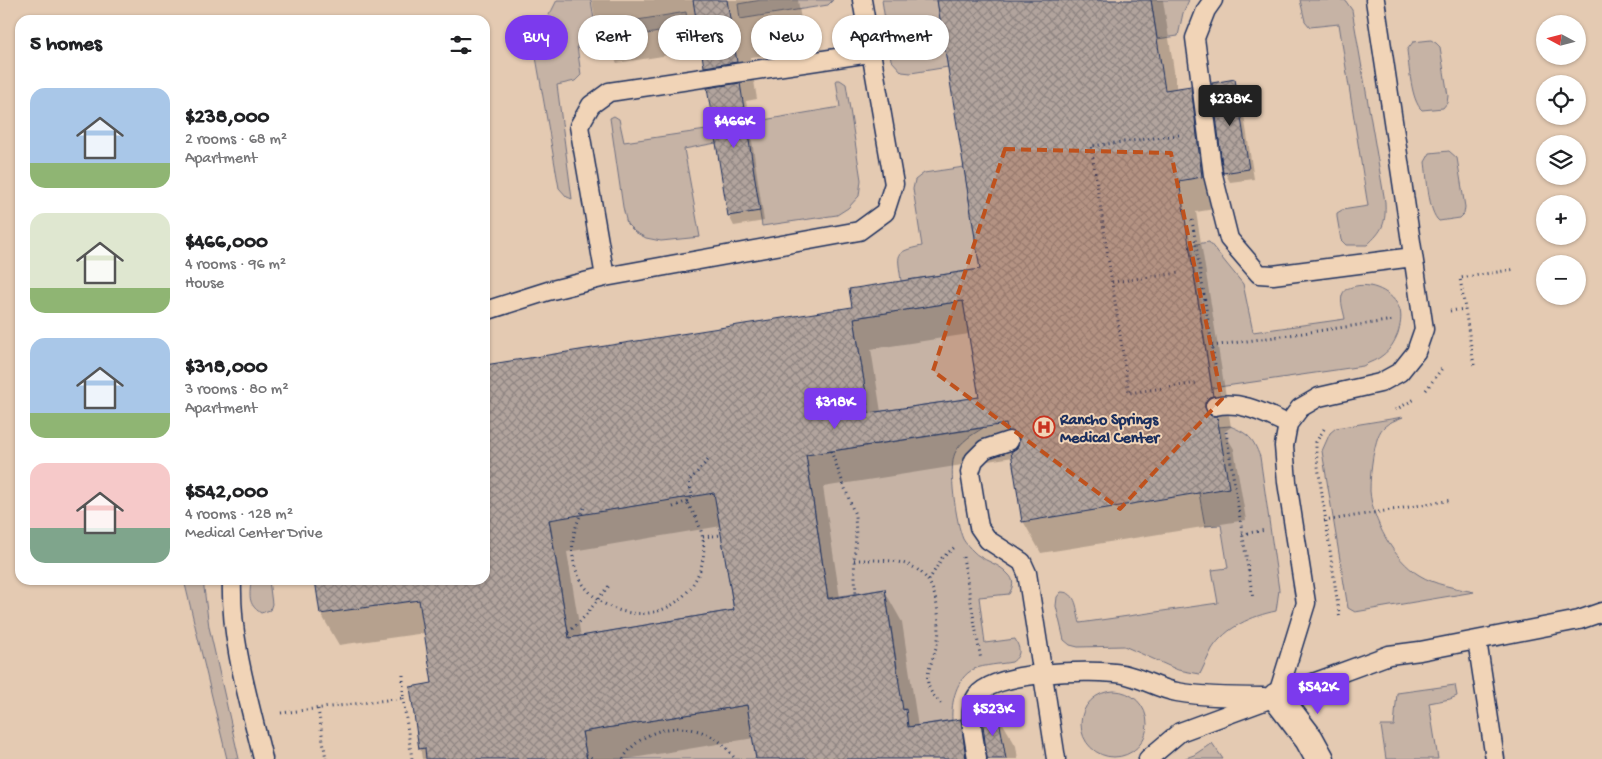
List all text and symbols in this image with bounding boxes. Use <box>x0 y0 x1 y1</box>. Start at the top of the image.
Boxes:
chip: Buy <box>505 15 568 60</box>
chip: Rent <box>578 15 648 60</box>
chip: Filters <box>658 15 741 60</box>
chip: New <box>751 15 822 60</box>
chip: Apartment <box>832 15 949 60</box>
north arrow <box>1536 15 1586 65</box>
map controls <box>1536 15 1586 305</box>
icon: filters <box>447 31 475 59</box>
text: 5 homes <box>30 33 102 58</box>
button: locate <box>1536 75 1586 125</box>
pin: $238K <box>1195 84 1265 127</box>
text: $238K <box>1210 91 1250 110</box>
text: $238,000 <box>185 106 270 131</box>
pin: $466K <box>699 106 769 149</box>
icon: home <box>70 108 130 168</box>
text: $466K <box>714 113 754 132</box>
text: 2 rooms · 68 m² <box>185 131 287 150</box>
button: layers <box>1536 135 1586 185</box>
text: Apartment <box>185 150 257 169</box>
button: + <box>1536 195 1586 245</box>
text: $466,000 <box>185 231 268 256</box>
icon: home <box>70 233 130 293</box>
button: − <box>1536 255 1586 305</box>
text: 4 rooms · 96 m² <box>185 256 286 275</box>
text: House <box>185 275 224 294</box>
text: $318,000 <box>185 356 268 381</box>
icon: home <box>70 358 130 418</box>
text: 3 rooms · 80 m² <box>185 381 289 400</box>
pin: $318K <box>800 388 870 430</box>
text: $318K <box>815 394 855 413</box>
text: Apartment <box>185 400 257 419</box>
place label: Rancho Springs Medical Center <box>1059 412 1161 449</box>
hospital icon: Rancho Springs Medical Center <box>1032 415 1056 439</box>
text: $542,000 <box>185 481 268 506</box>
icon: home <box>70 483 130 543</box>
text: 4 rooms · 128 m² <box>185 506 293 525</box>
text: Medical Center Drive <box>185 525 322 544</box>
pin: $542K <box>1283 672 1353 715</box>
text: $542K <box>1298 679 1338 698</box>
pin: $523K <box>958 694 1028 737</box>
text: $523K <box>973 701 1013 720</box>

